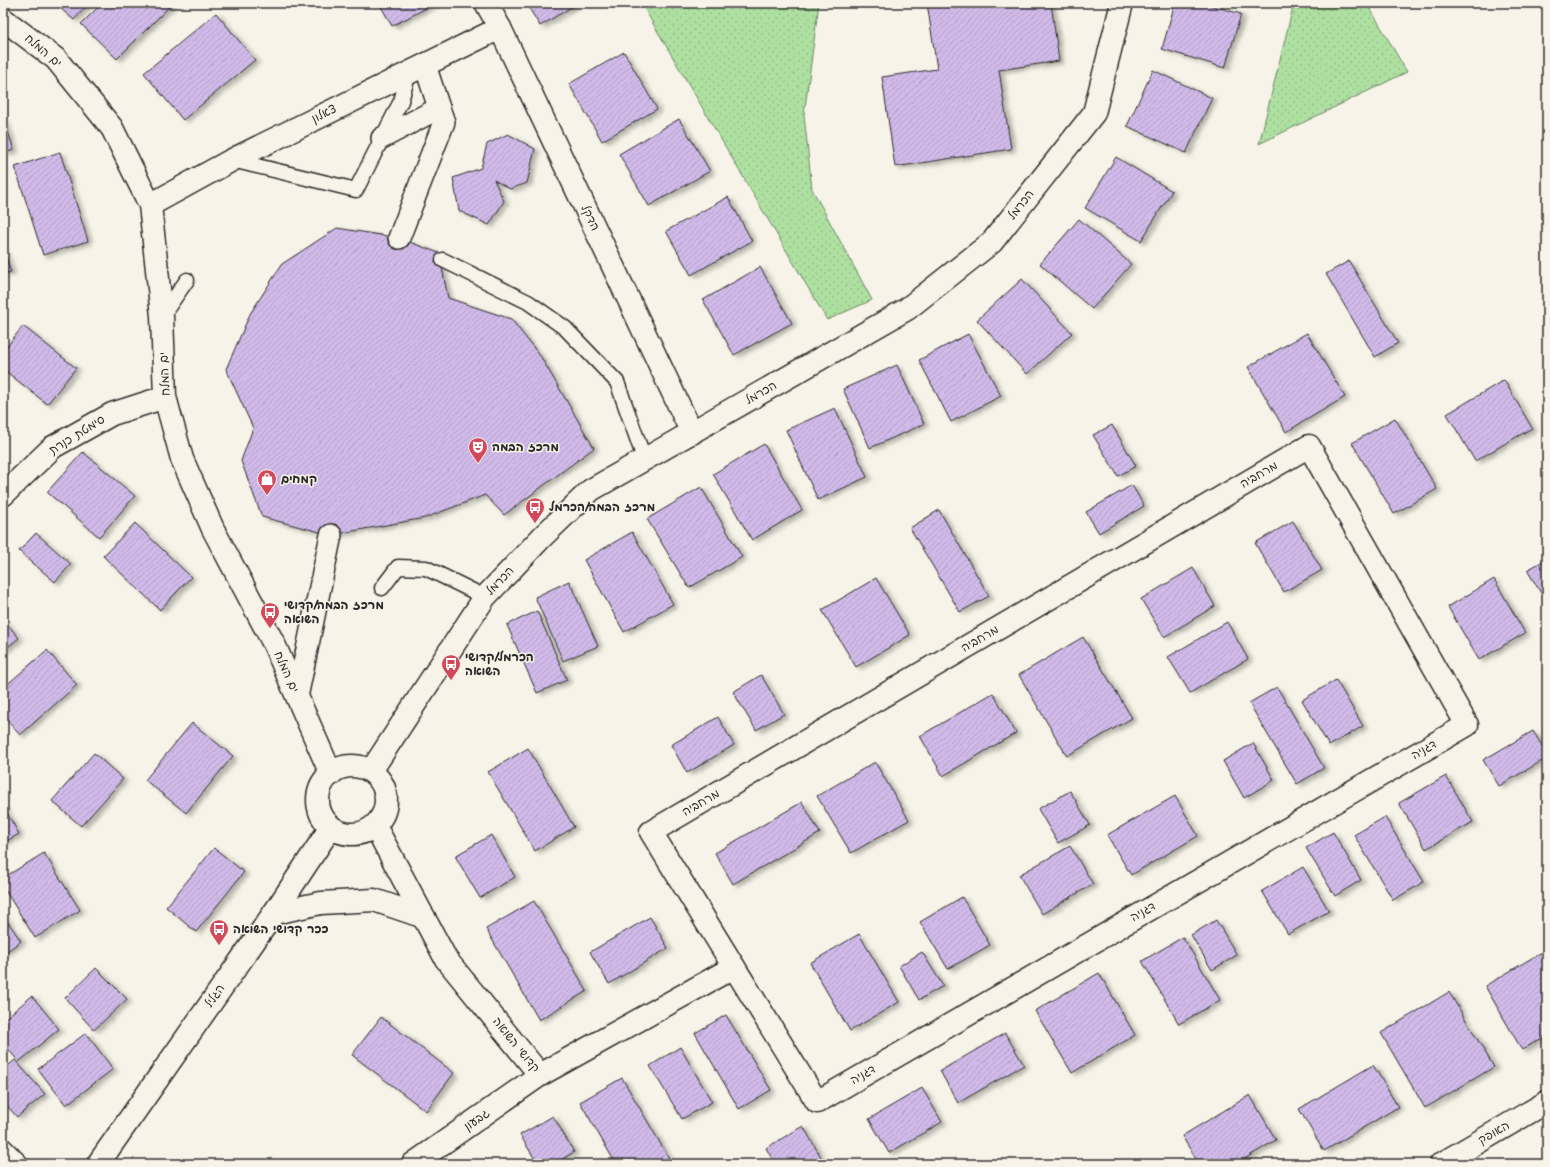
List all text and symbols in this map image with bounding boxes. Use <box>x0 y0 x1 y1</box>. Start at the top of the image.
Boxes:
street label: ים המלח <box>20 30 66 72</box>
street label: צאלון <box>308 100 340 128</box>
street label: הכרמל <box>1003 186 1039 224</box>
street label: הדקל <box>576 202 604 234</box>
street label: ים המלח <box>154 352 176 396</box>
street label: הכרמל <box>741 376 781 410</box>
street label: סימטת כנרת <box>45 410 109 460</box>
theatre icon: מרכז הבמה <box>467 436 489 464</box>
place label: מרכז הבמה <box>492 438 559 457</box>
street label: מרחביה <box>1237 457 1281 493</box>
shop icon: קמחים <box>256 468 278 496</box>
place label: קמחים <box>281 470 317 489</box>
bus stop icon: מרכז הבמה/הכרמל <box>524 496 546 524</box>
place label: מרכז הבמה/הכרמל <box>549 498 655 517</box>
street label: הכרמל <box>481 562 519 600</box>
place label: מרכז הבמה/קדושי השואה <box>284 596 384 629</box>
bus stop icon: מרכז הבמה/קדושי השואה <box>259 601 281 629</box>
street label: מרחביה <box>958 621 1002 657</box>
street label: ים המלח <box>268 648 304 696</box>
place label: הכרמל/קדושי השואה <box>465 648 534 681</box>
bus stop icon: הכרמל/קדושי השואה <box>440 653 462 681</box>
street label: דגניה <box>1408 735 1440 765</box>
street label: מרחביה <box>679 785 723 821</box>
street label: דגניה <box>1127 897 1159 927</box>
bus stop icon: ככר קדושי השואה <box>208 918 230 946</box>
place label: ככר קדושי השואה <box>233 920 328 939</box>
street label: הגליל <box>200 980 230 1012</box>
street label: קדושי השואה <box>488 1013 545 1077</box>
street label: דגניה <box>847 1060 879 1090</box>
street label: גבעון <box>460 1104 494 1136</box>
street label: האופק <box>1475 1116 1513 1150</box>

